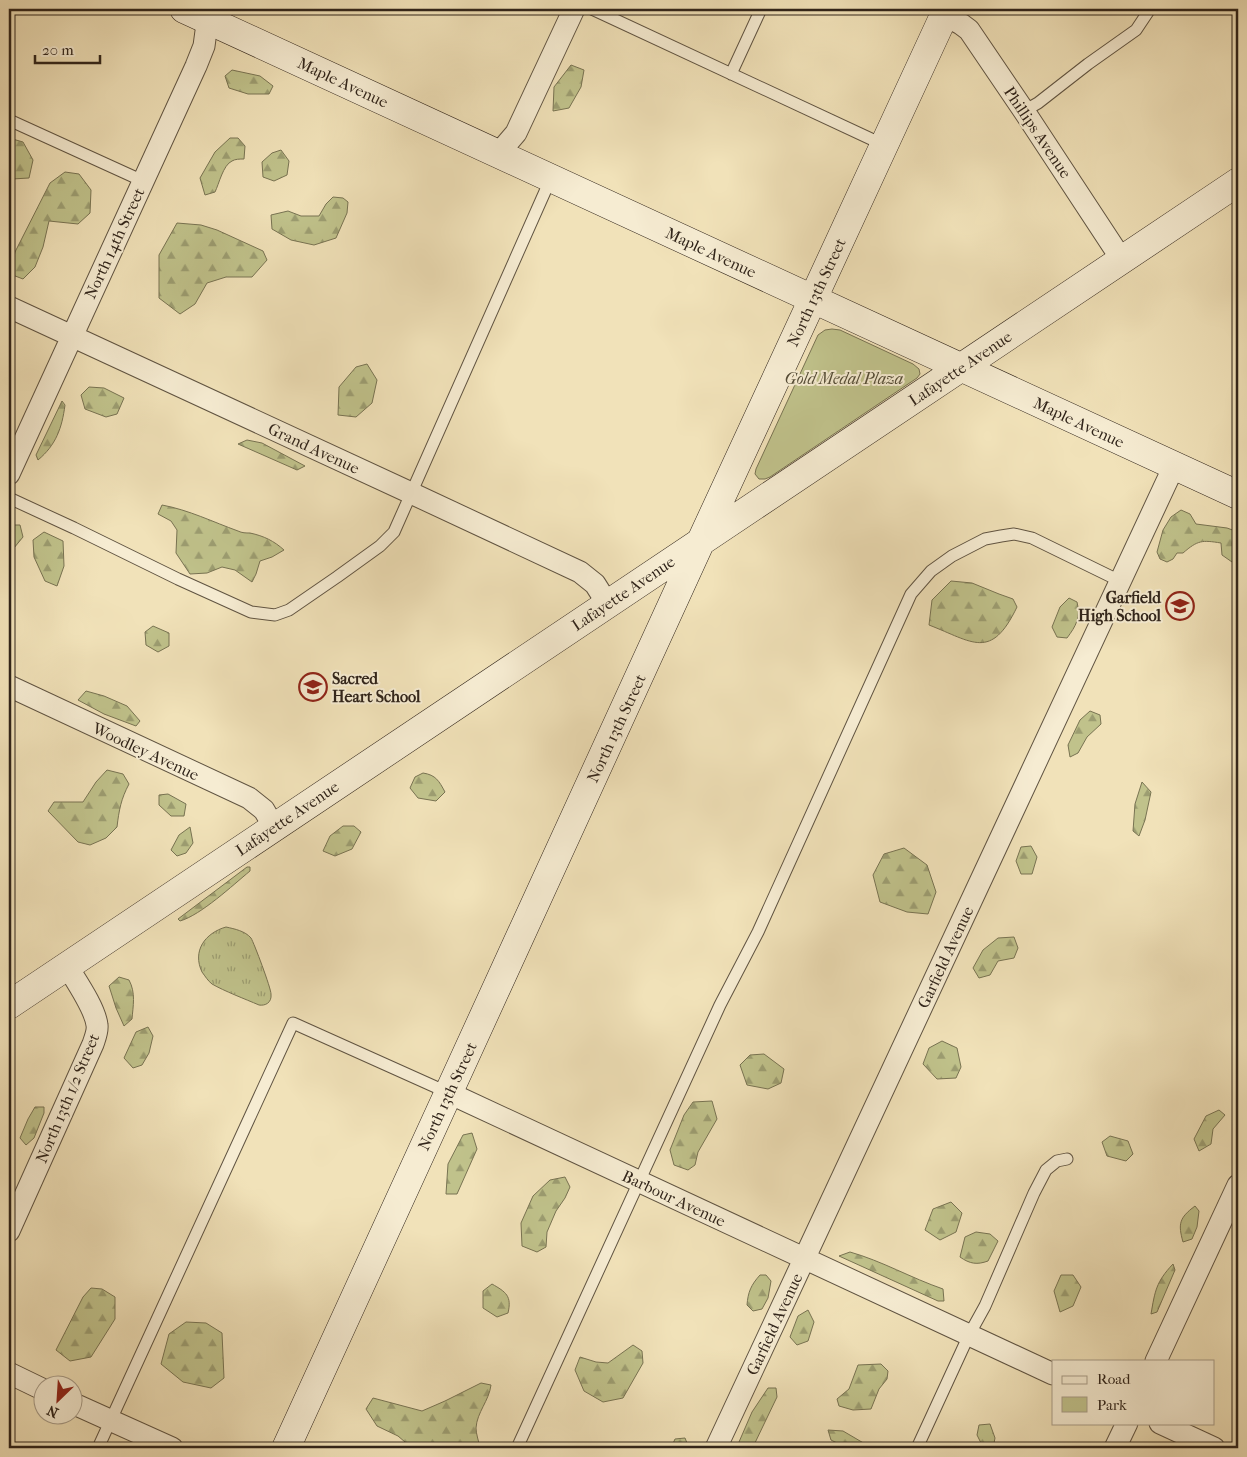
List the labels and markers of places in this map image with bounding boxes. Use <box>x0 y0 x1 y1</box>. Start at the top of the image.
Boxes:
place label: Garfield High School <box>1078 588 1162 626</box>
school or university icon: Garfield High School <box>1165 591 1195 621</box>
place label: Sacred Heart School <box>332 669 421 706</box>
school or university icon: Sacred Heart School <box>298 672 328 702</box>

